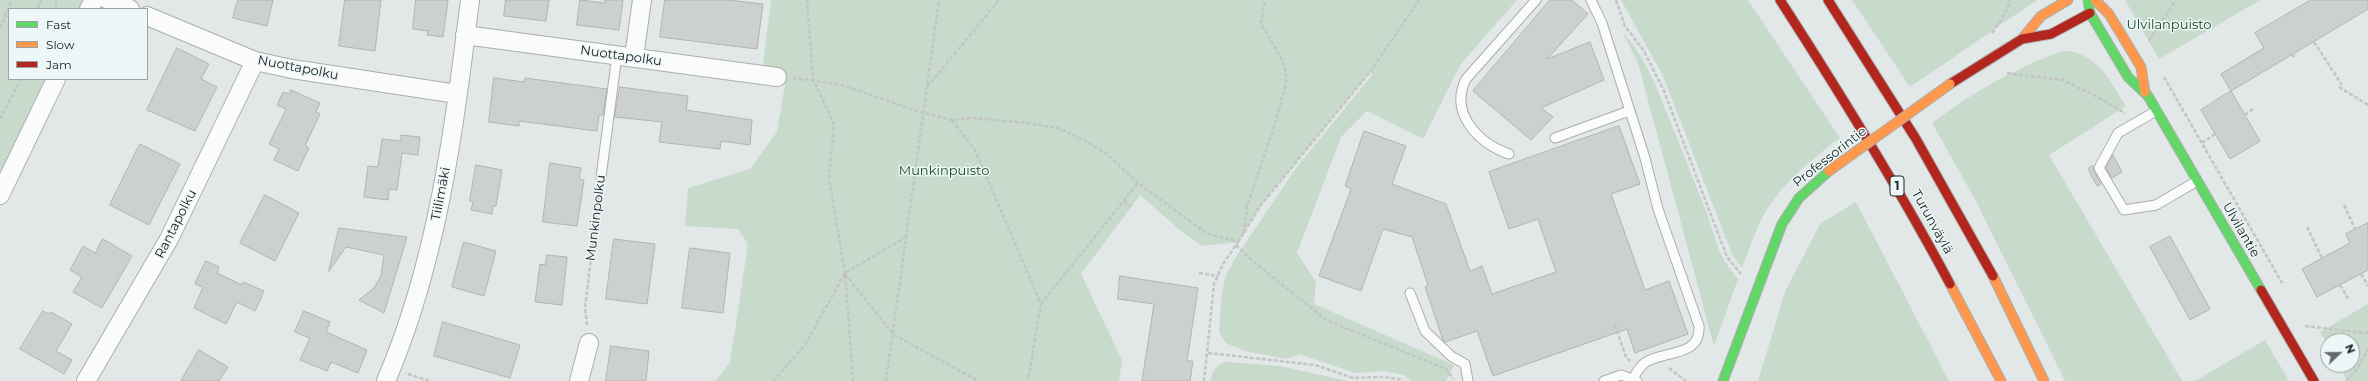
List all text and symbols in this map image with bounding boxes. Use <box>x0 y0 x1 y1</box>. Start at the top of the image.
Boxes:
legend <box>8 8 148 80</box>
text: Fast <box>46 17 71 32</box>
park label: Ulvilanpuisto <box>2127 17 2211 33</box>
text: Slow <box>46 37 75 52</box>
street label: Nuottapolku <box>579 43 663 69</box>
street label: Nuottapolku <box>256 53 340 83</box>
text: Jam <box>46 57 72 72</box>
street label: Professorintie <box>1790 123 1870 191</box>
park label: Munkinpuisto <box>899 163 989 179</box>
street label: Tiilimäki <box>428 166 454 222</box>
street label: Munkinpolku <box>583 174 609 262</box>
road number: 1 <box>1890 176 1904 196</box>
street label: Rantapolku <box>152 187 200 261</box>
street label: Turunväylä <box>1908 187 1956 257</box>
street label: Ulvilantie <box>2219 200 2263 260</box>
north arrow <box>2320 333 2360 373</box>
text: N <box>2342 342 2358 356</box>

